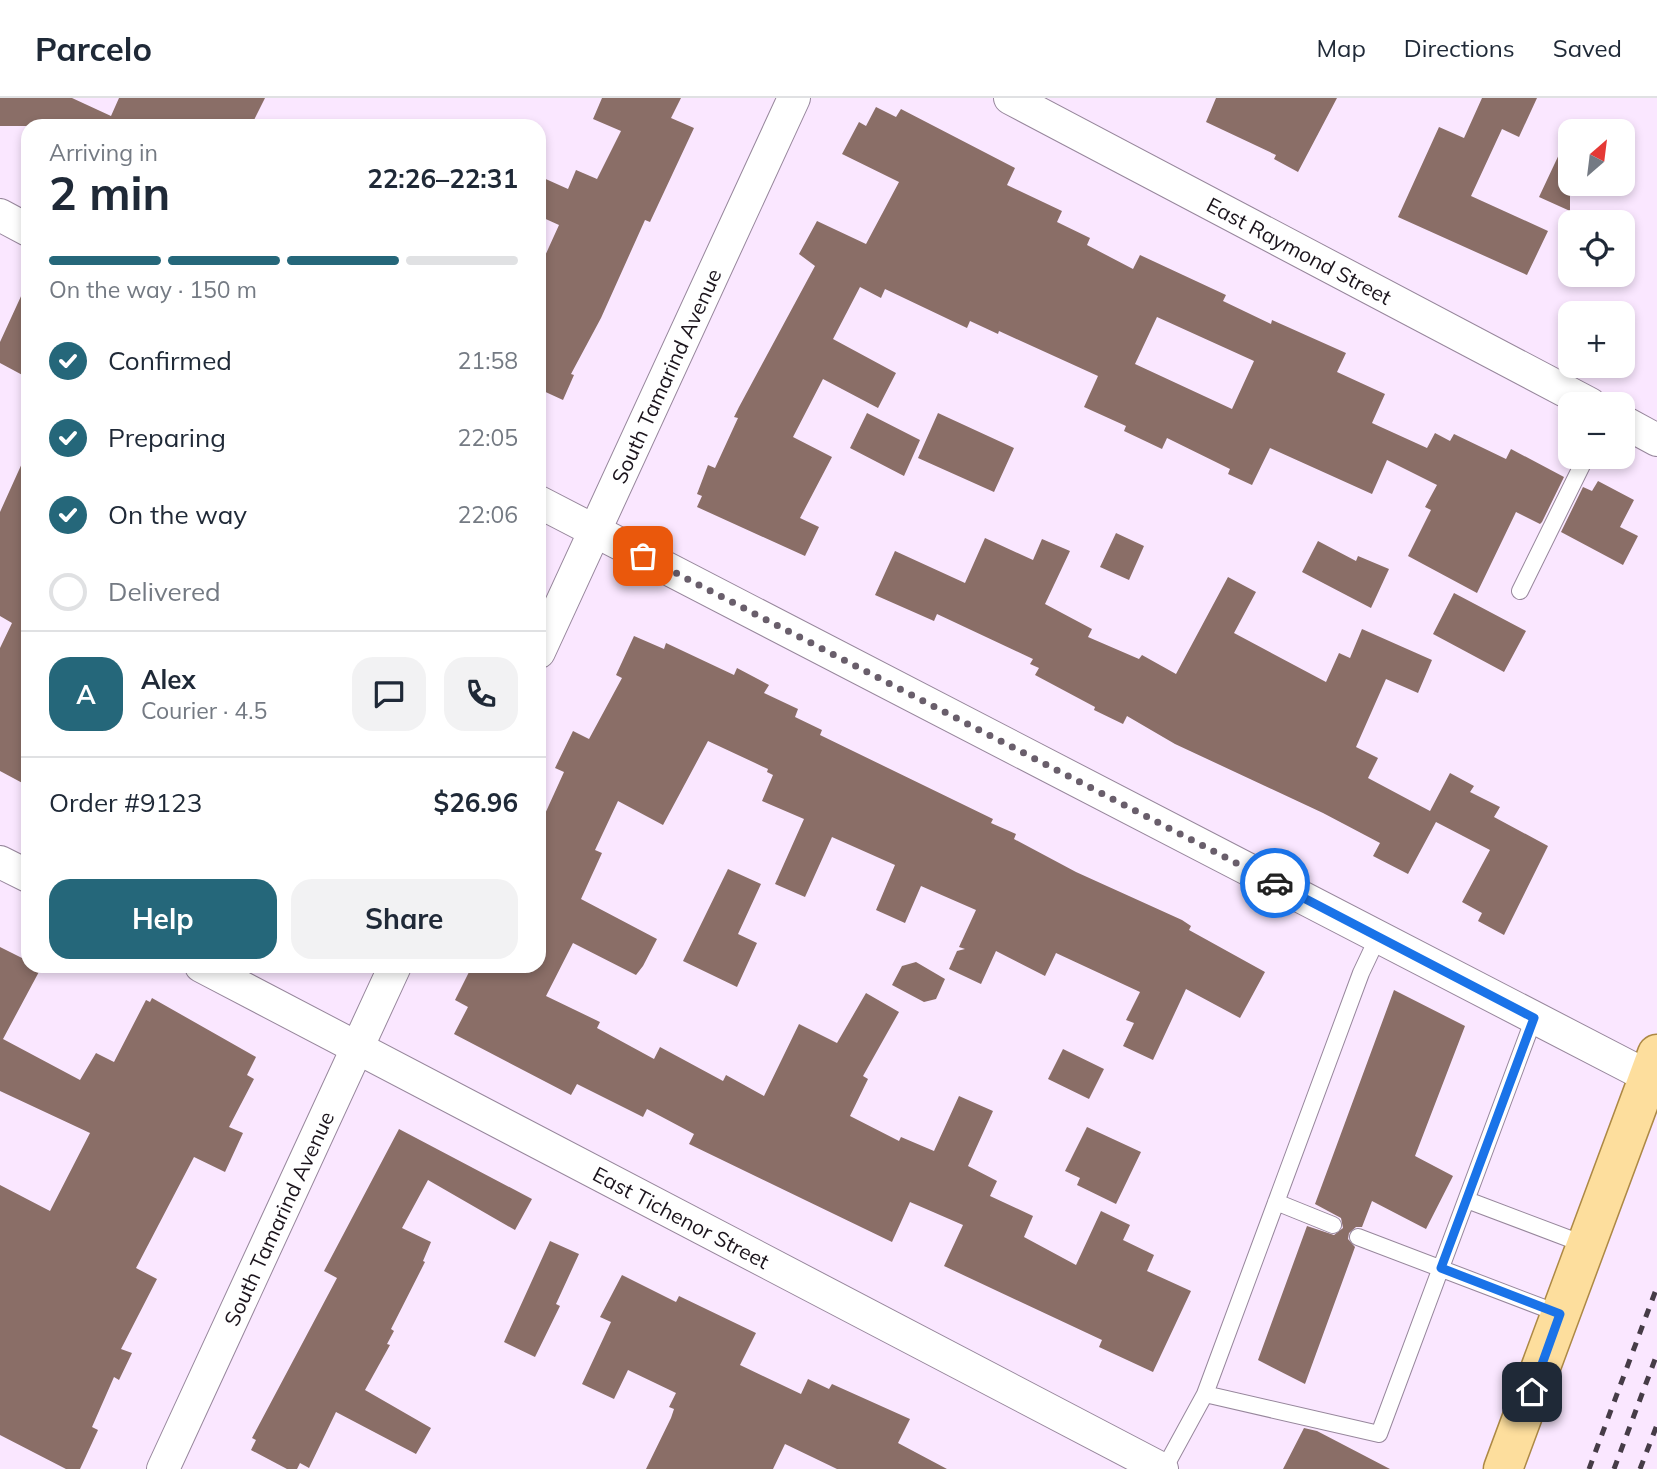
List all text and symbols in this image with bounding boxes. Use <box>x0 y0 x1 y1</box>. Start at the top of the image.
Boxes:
text: Parcelo <box>35 28 152 69</box>
text: Map <box>1316 33 1366 63</box>
text: Directions <box>1404 33 1515 63</box>
text: Saved <box>1553 33 1622 63</box>
north arrow <box>1558 119 1634 196</box>
map controls <box>1558 119 1635 469</box>
text: Arriving in <box>49 138 158 167</box>
text: 22:26–22:31 <box>367 162 518 195</box>
text: 2 min <box>49 164 170 222</box>
street label: East Raymond Street <box>1202 191 1396 310</box>
button: locate <box>1558 210 1635 287</box>
street label: South Tamarind Avenue <box>606 264 727 487</box>
text: On the way · 150 m <box>49 275 257 304</box>
button: + <box>1558 301 1635 378</box>
icon: check <box>49 342 87 380</box>
text: Confirmed <box>108 344 232 377</box>
text: 21:58 <box>458 346 518 375</box>
button: − <box>1558 392 1635 469</box>
icon: check <box>49 419 87 457</box>
text: Preparing <box>108 421 226 454</box>
text: 22:05 <box>458 423 518 452</box>
icon: check <box>49 496 87 534</box>
text: On the way <box>108 498 247 531</box>
text: 22:06 <box>458 500 518 529</box>
pin <box>613 526 673 586</box>
icon: bag <box>624 537 662 575</box>
text: Delivered <box>108 575 221 608</box>
button: chat <box>352 657 426 731</box>
button: phone <box>444 657 518 731</box>
text: Alex <box>141 663 196 696</box>
text: A <box>76 678 96 711</box>
text: Courier · 4.5 <box>141 696 267 725</box>
text: Order #9123 <box>49 786 202 819</box>
text: $26.96 <box>434 786 518 819</box>
courier <box>1240 848 1310 918</box>
icon: car <box>1256 864 1294 902</box>
button: Help <box>49 879 277 959</box>
button: Share <box>291 879 518 959</box>
street label: South Tamarind Avenue <box>218 1107 339 1330</box>
street label: East Tichenor Street <box>589 1161 774 1274</box>
pin <box>1502 1362 1562 1422</box>
icon: home <box>1513 1373 1551 1411</box>

